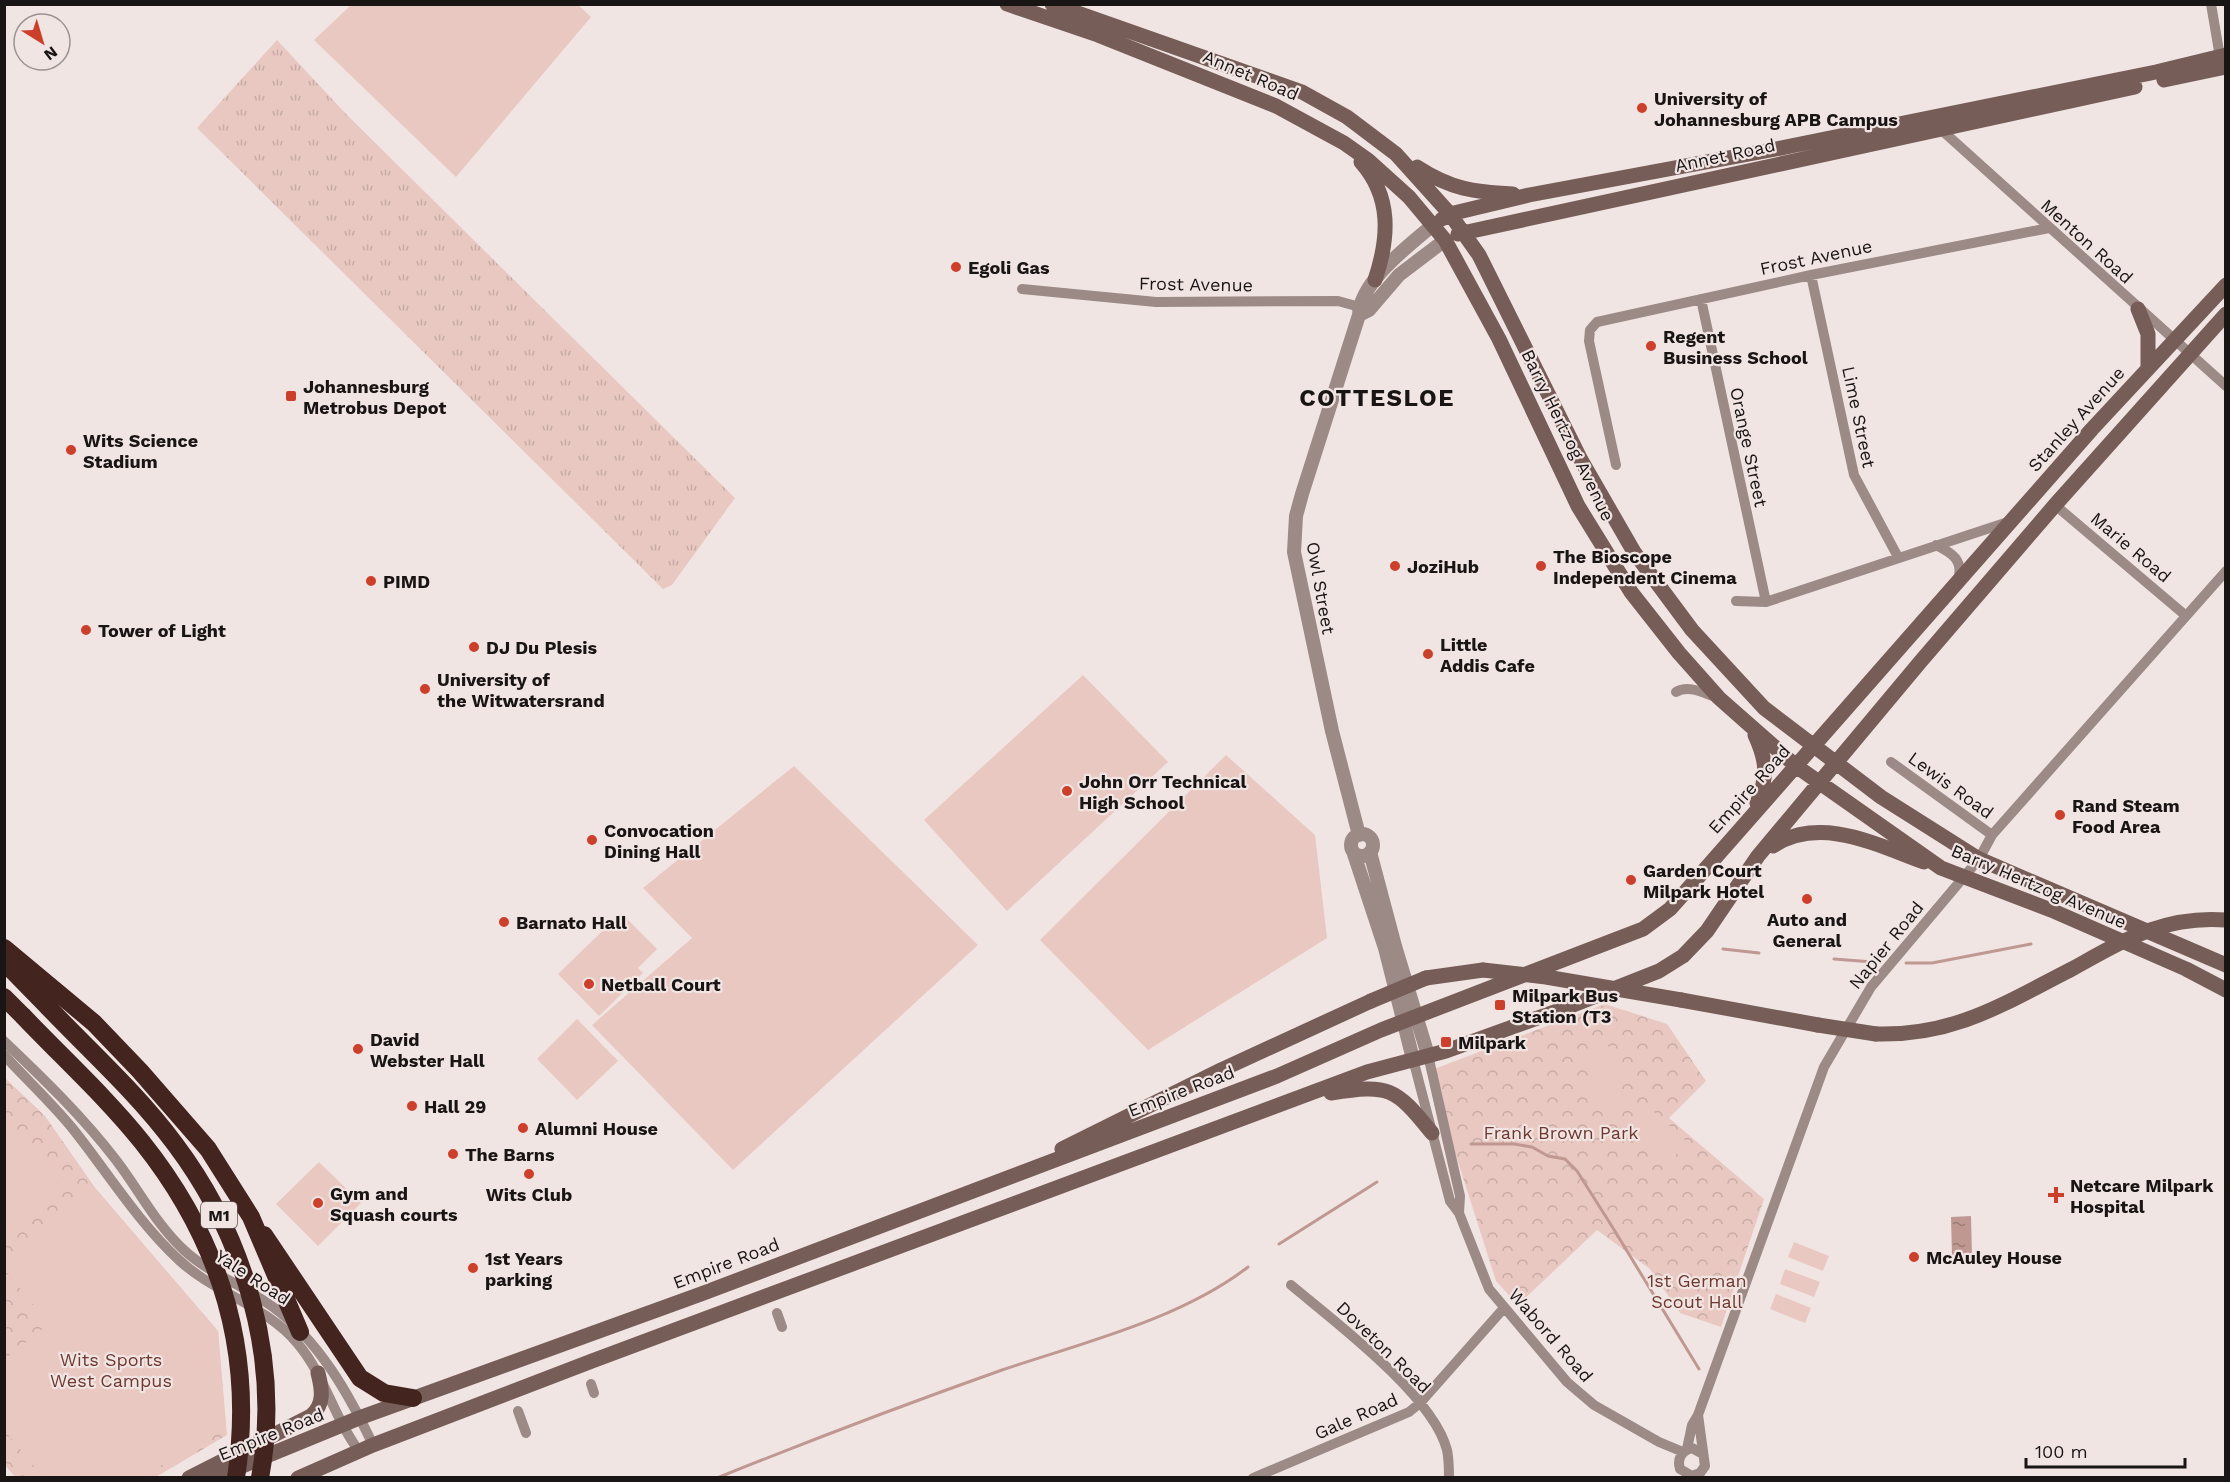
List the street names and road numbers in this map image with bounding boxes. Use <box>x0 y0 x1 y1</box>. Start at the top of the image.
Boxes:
street label: Annet Road <box>1200 45 1302 105</box>
street label: Annet Road <box>1673 134 1777 176</box>
street label: Menton Road <box>2037 194 2137 288</box>
street label: Frost Avenue <box>1758 235 1874 279</box>
street label: Frost Avenue <box>1139 273 1253 295</box>
street label: Barry Hertzog Avenue <box>1517 346 1619 524</box>
street label: Stanley Avenue <box>2023 362 2129 476</box>
street label: Lime Street <box>1838 364 1880 470</box>
street label: Orange Street <box>1726 385 1772 509</box>
street label: Marie Road <box>2087 507 2175 587</box>
street label: Owl Street <box>1303 540 1340 636</box>
street label: Empire Road <box>1704 740 1794 838</box>
street label: Lewis Road <box>1904 747 1998 823</box>
street label: Barry Hertzog Avenue <box>1948 840 2130 932</box>
street label: Napier Road <box>1844 897 1928 993</box>
street label: Empire Road <box>1125 1061 1237 1121</box>
road number: M1 <box>201 1202 237 1228</box>
street label: Empire Road <box>670 1233 782 1293</box>
street label: Yale Road <box>212 1245 294 1309</box>
street label: Wabord Road <box>1505 1284 1597 1386</box>
street label: Doveton Road <box>1333 1297 1435 1397</box>
street label: Gale Road <box>1311 1388 1401 1444</box>
street label: Empire Road <box>215 1403 327 1465</box>

